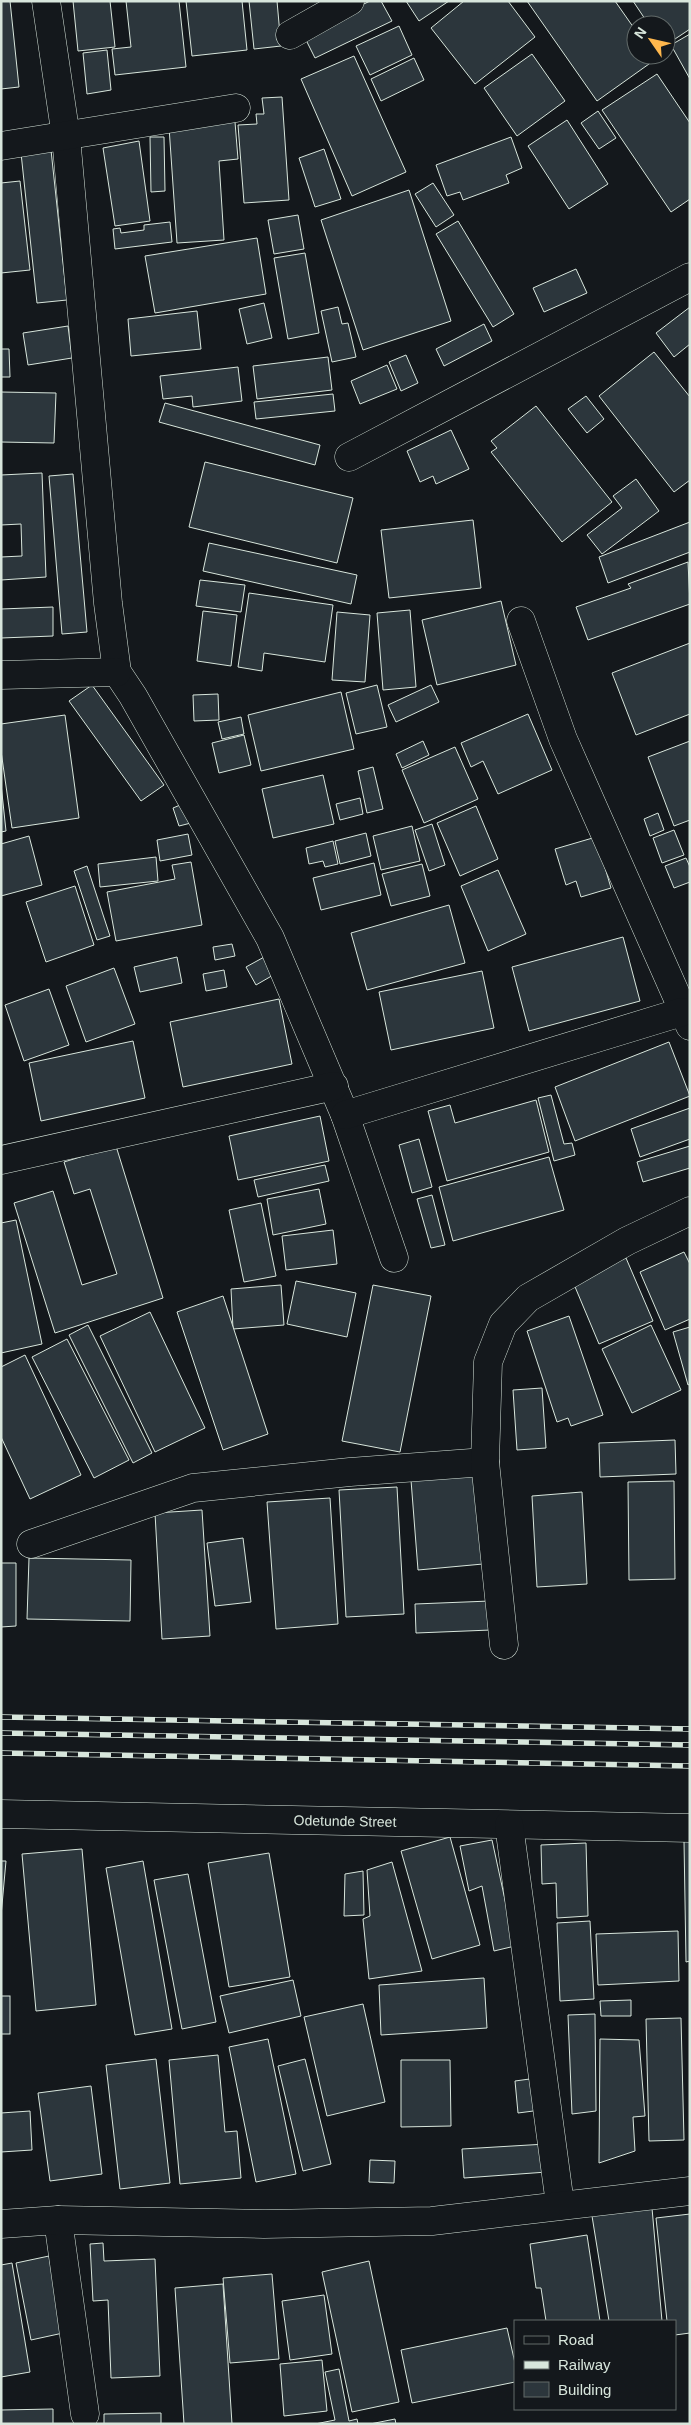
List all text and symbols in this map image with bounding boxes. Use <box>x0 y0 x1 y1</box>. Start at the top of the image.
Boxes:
north arrow <box>626 15 676 65</box>
text: N <box>631 24 650 41</box>
street label: Odetunde Street <box>293 1812 397 1830</box>
legend <box>514 2320 676 2410</box>
text: Road <box>558 2331 594 2348</box>
text: Railway <box>558 2356 611 2373</box>
text: Building <box>558 2381 611 2398</box>

